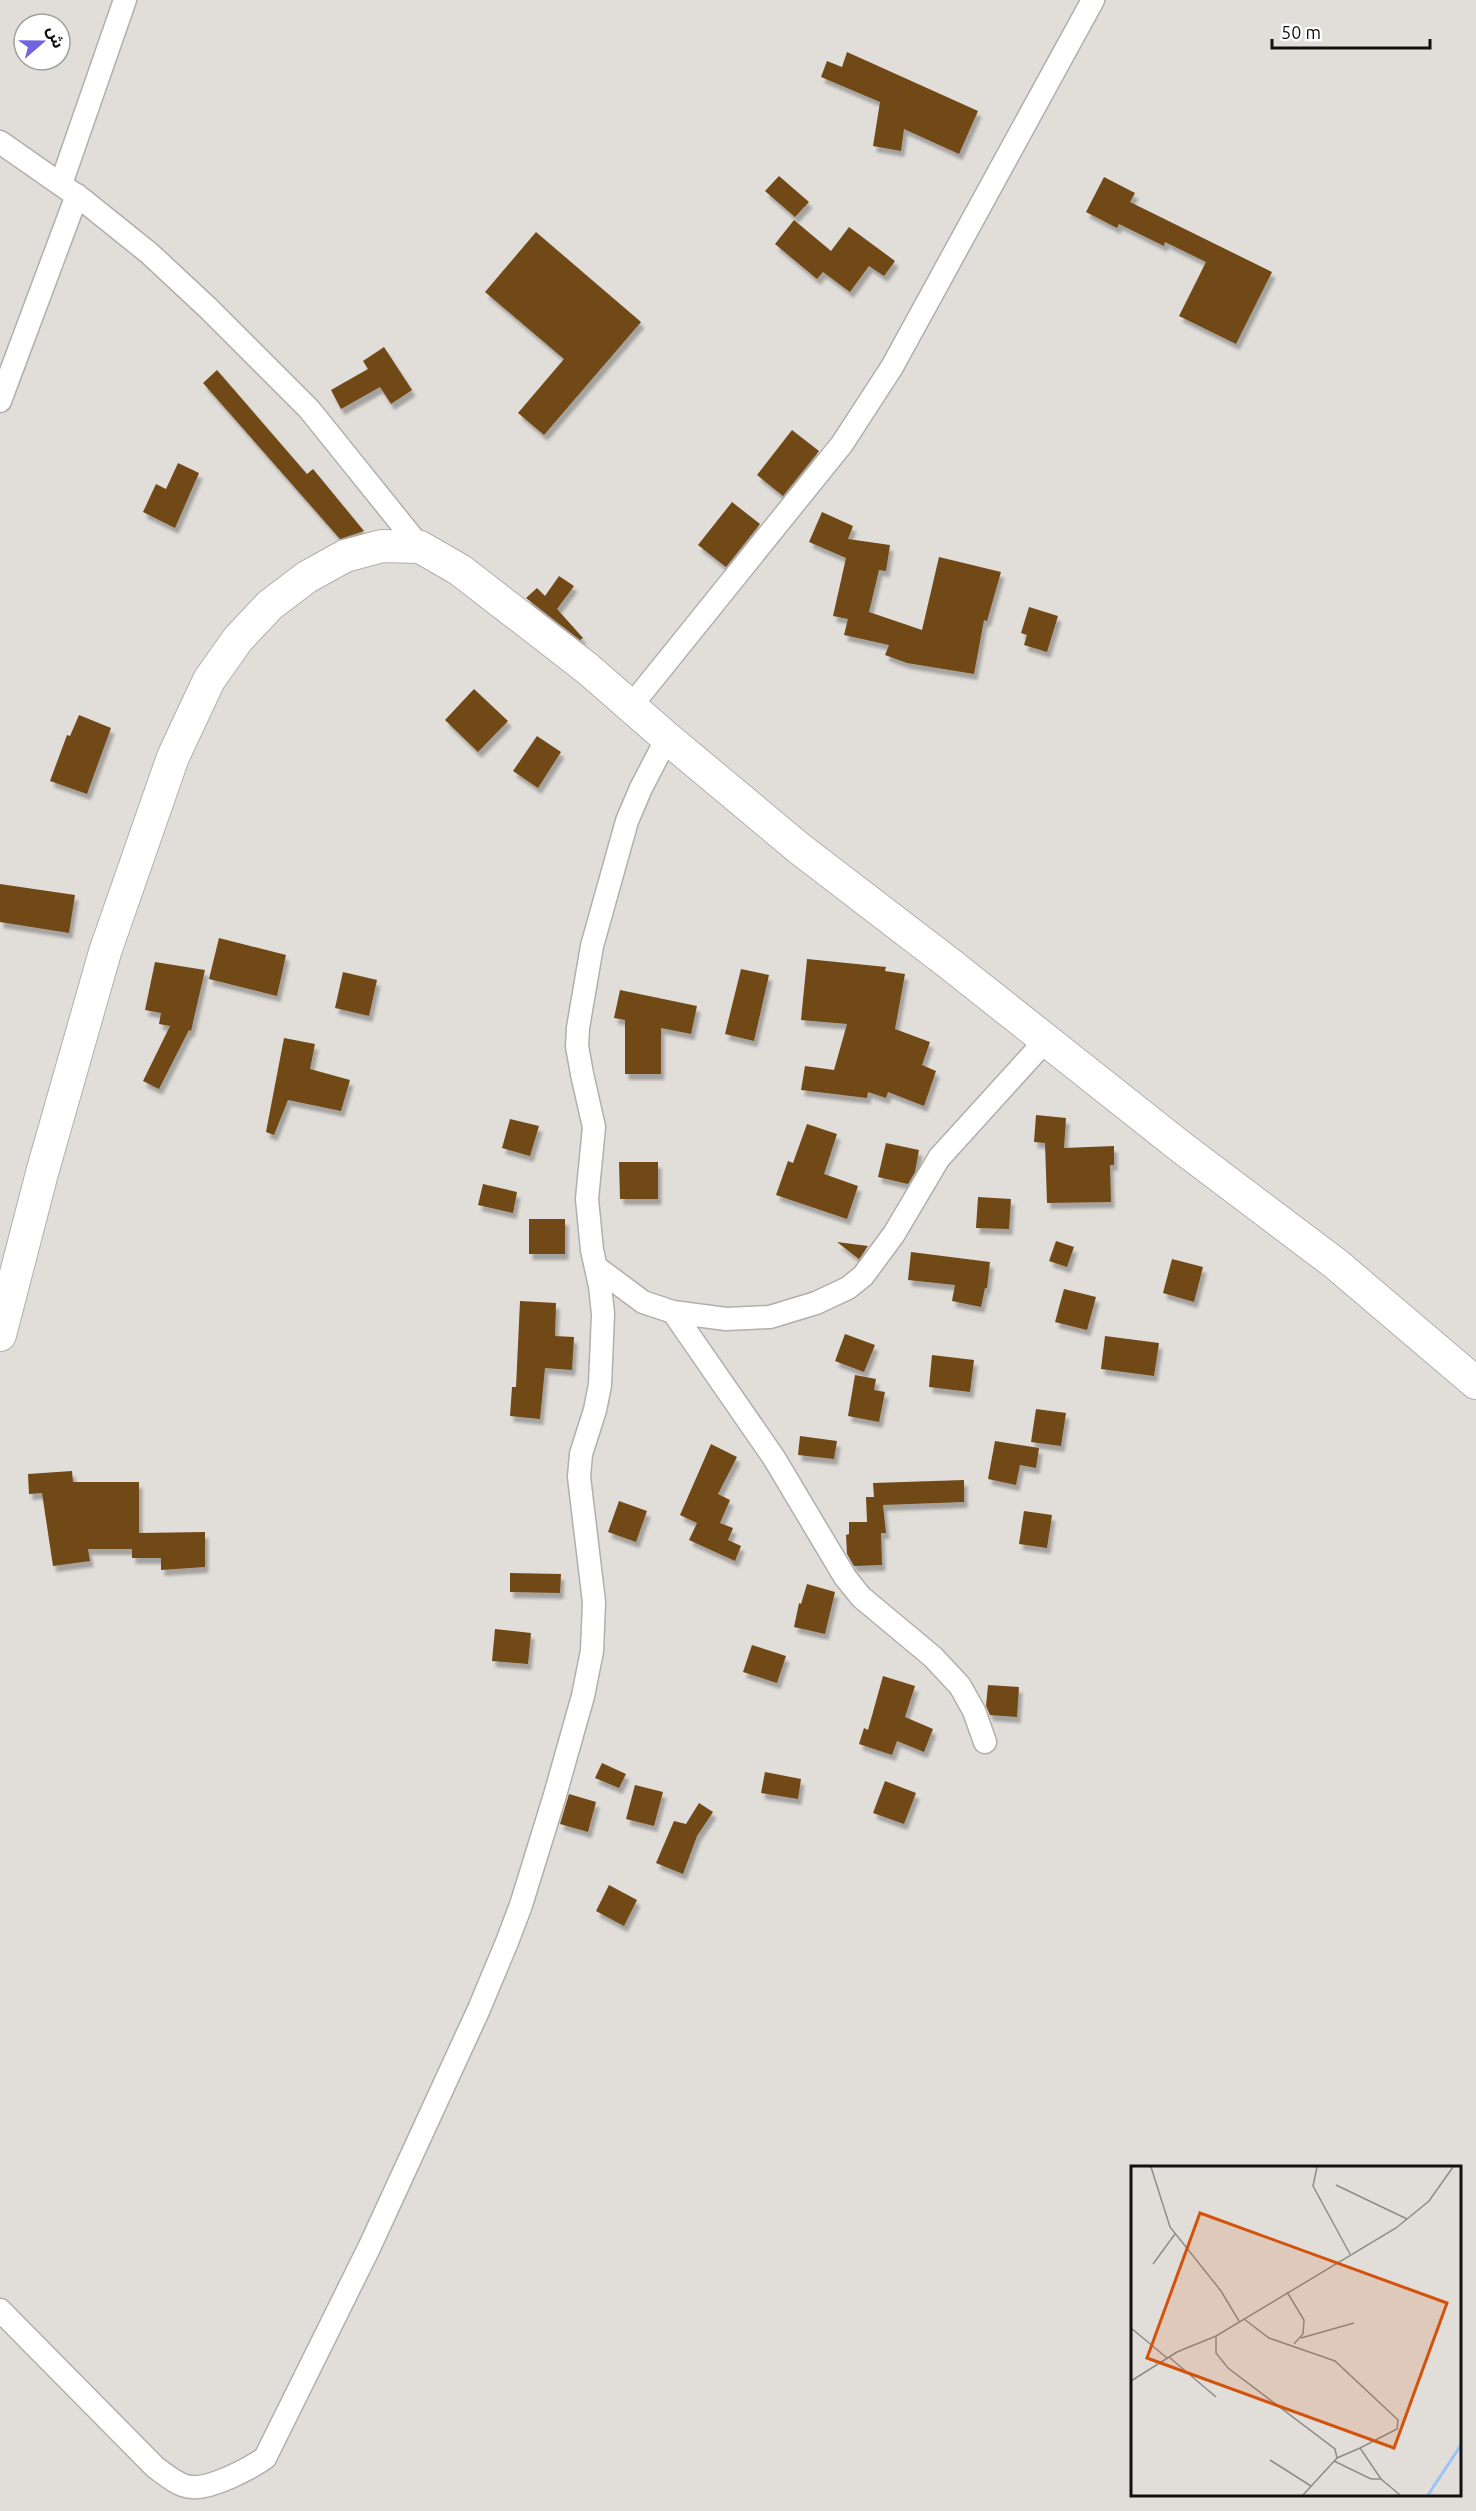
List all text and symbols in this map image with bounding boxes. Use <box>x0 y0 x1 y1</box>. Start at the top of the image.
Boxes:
north arrow <box>12 12 72 72</box>
scale bar <box>1272 12 1430 50</box>
text: 50 m <box>1281 22 1321 42</box>
text: ش <box>43 23 68 51</box>
inset map <box>1131 2166 1461 2496</box>

